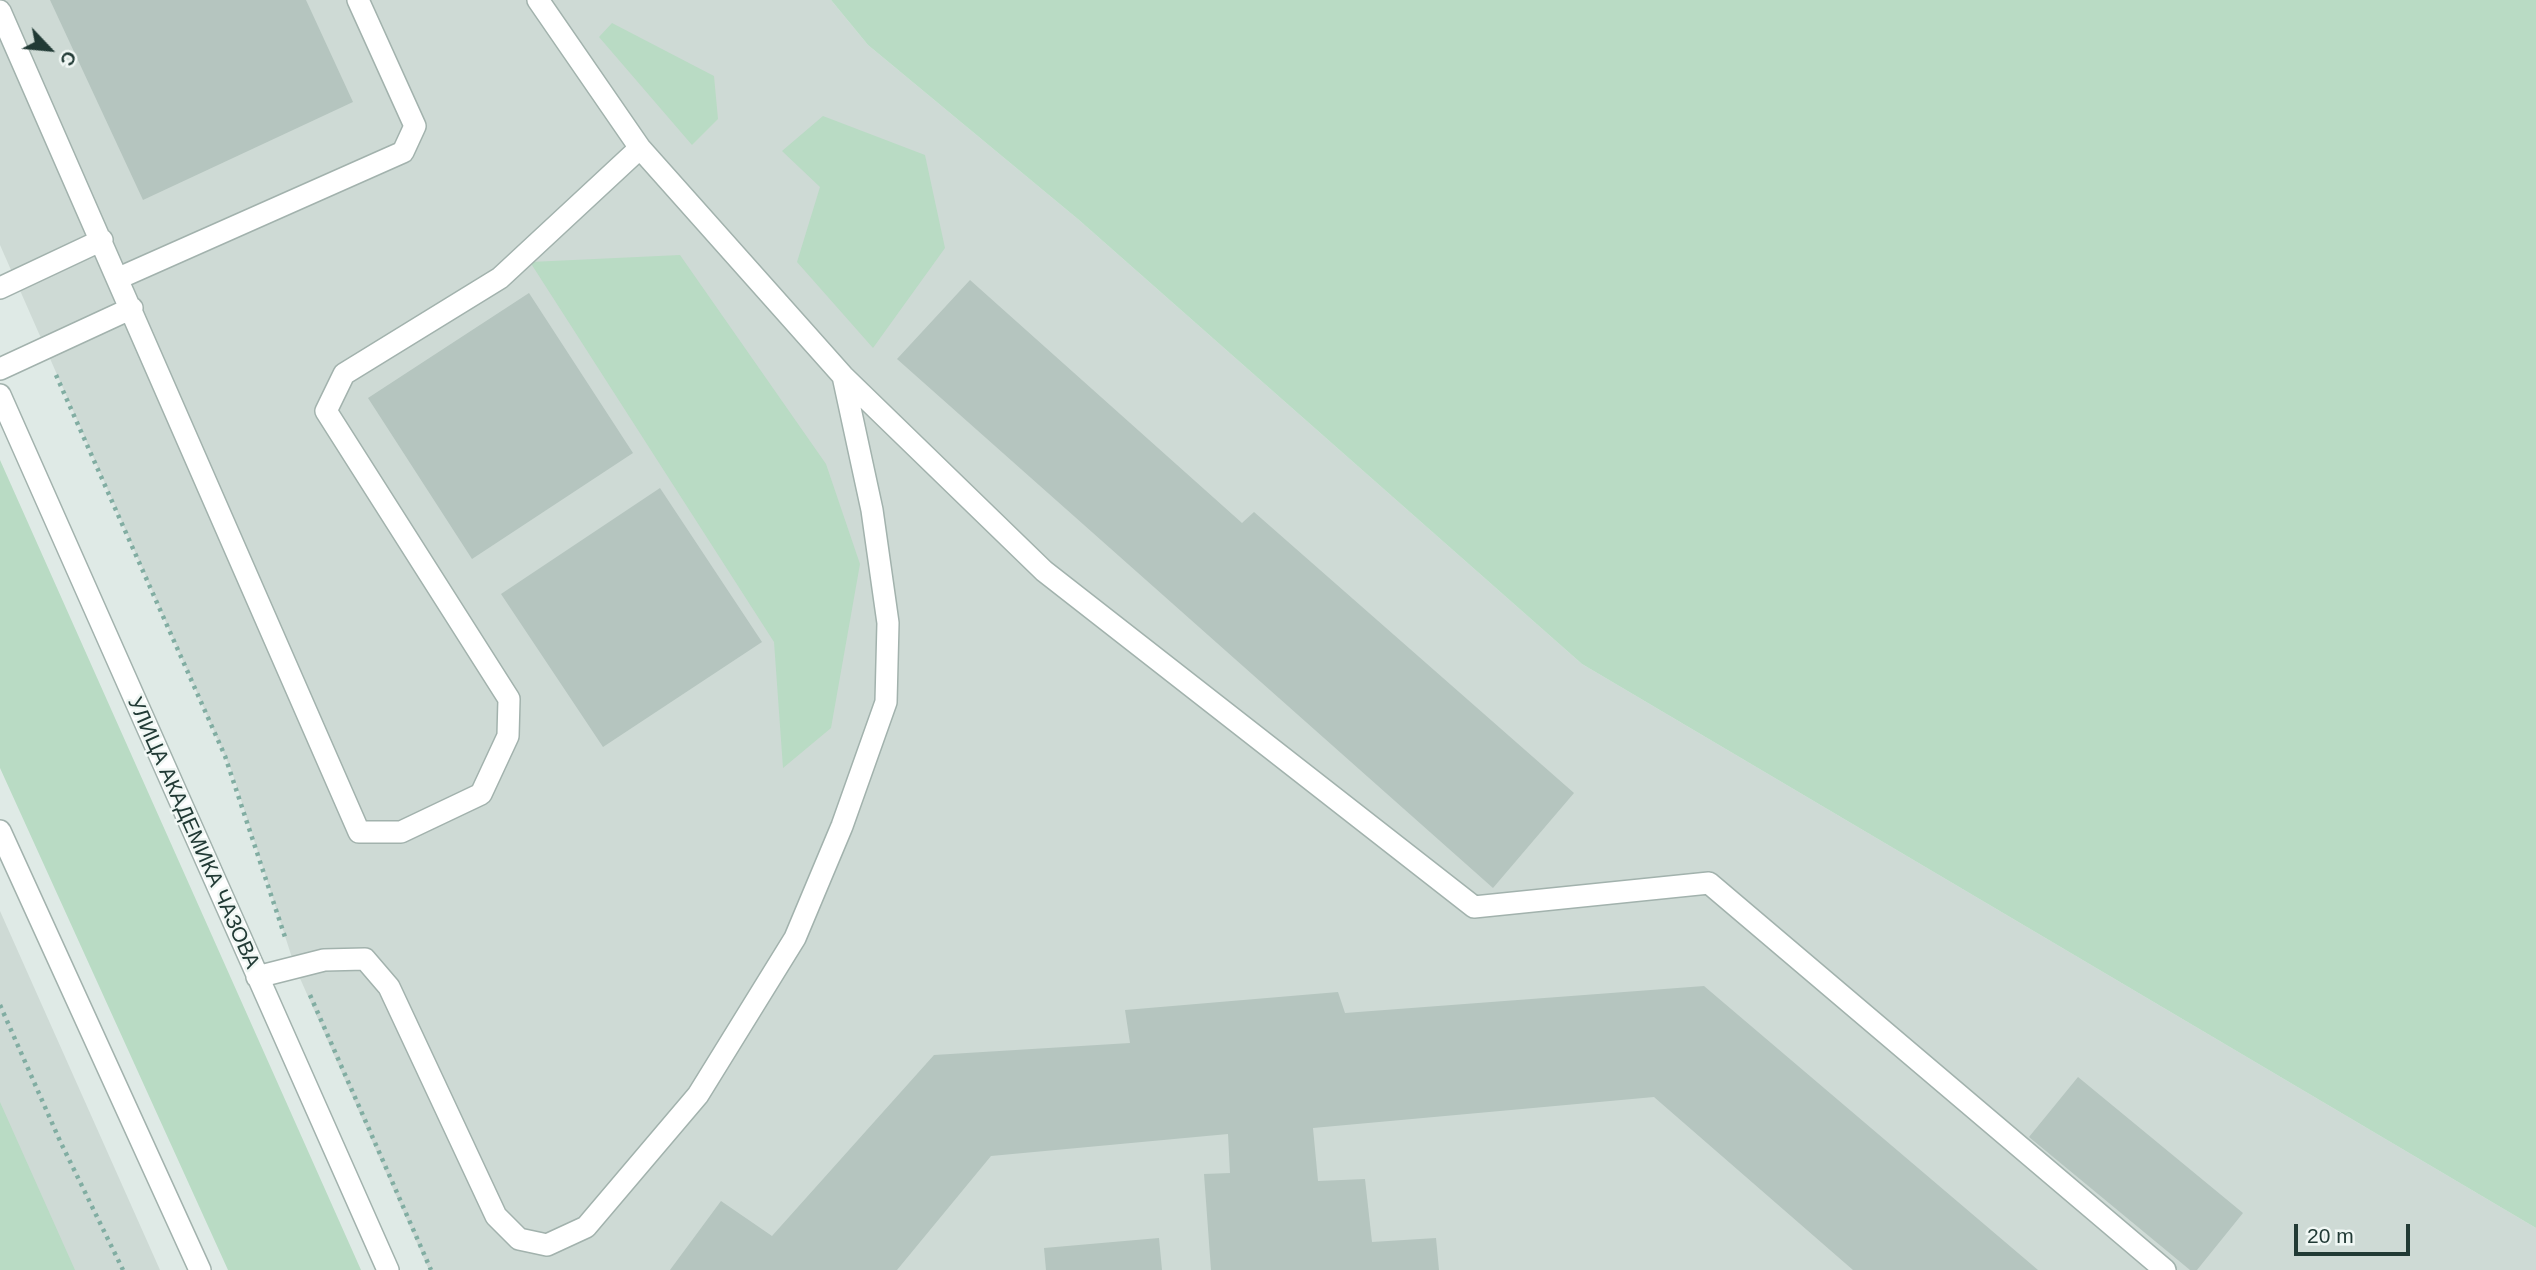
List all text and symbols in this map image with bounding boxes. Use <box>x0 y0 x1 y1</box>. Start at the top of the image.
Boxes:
north arrow <box>14 14 84 84</box>
text: С <box>56 48 81 69</box>
street label: УЛИЦА АКАДЕМИКА ЧАЗОВА <box>122 693 264 973</box>
scale bar <box>2298 1210 2414 1254</box>
text: 20 m <box>2307 1224 2354 1247</box>

